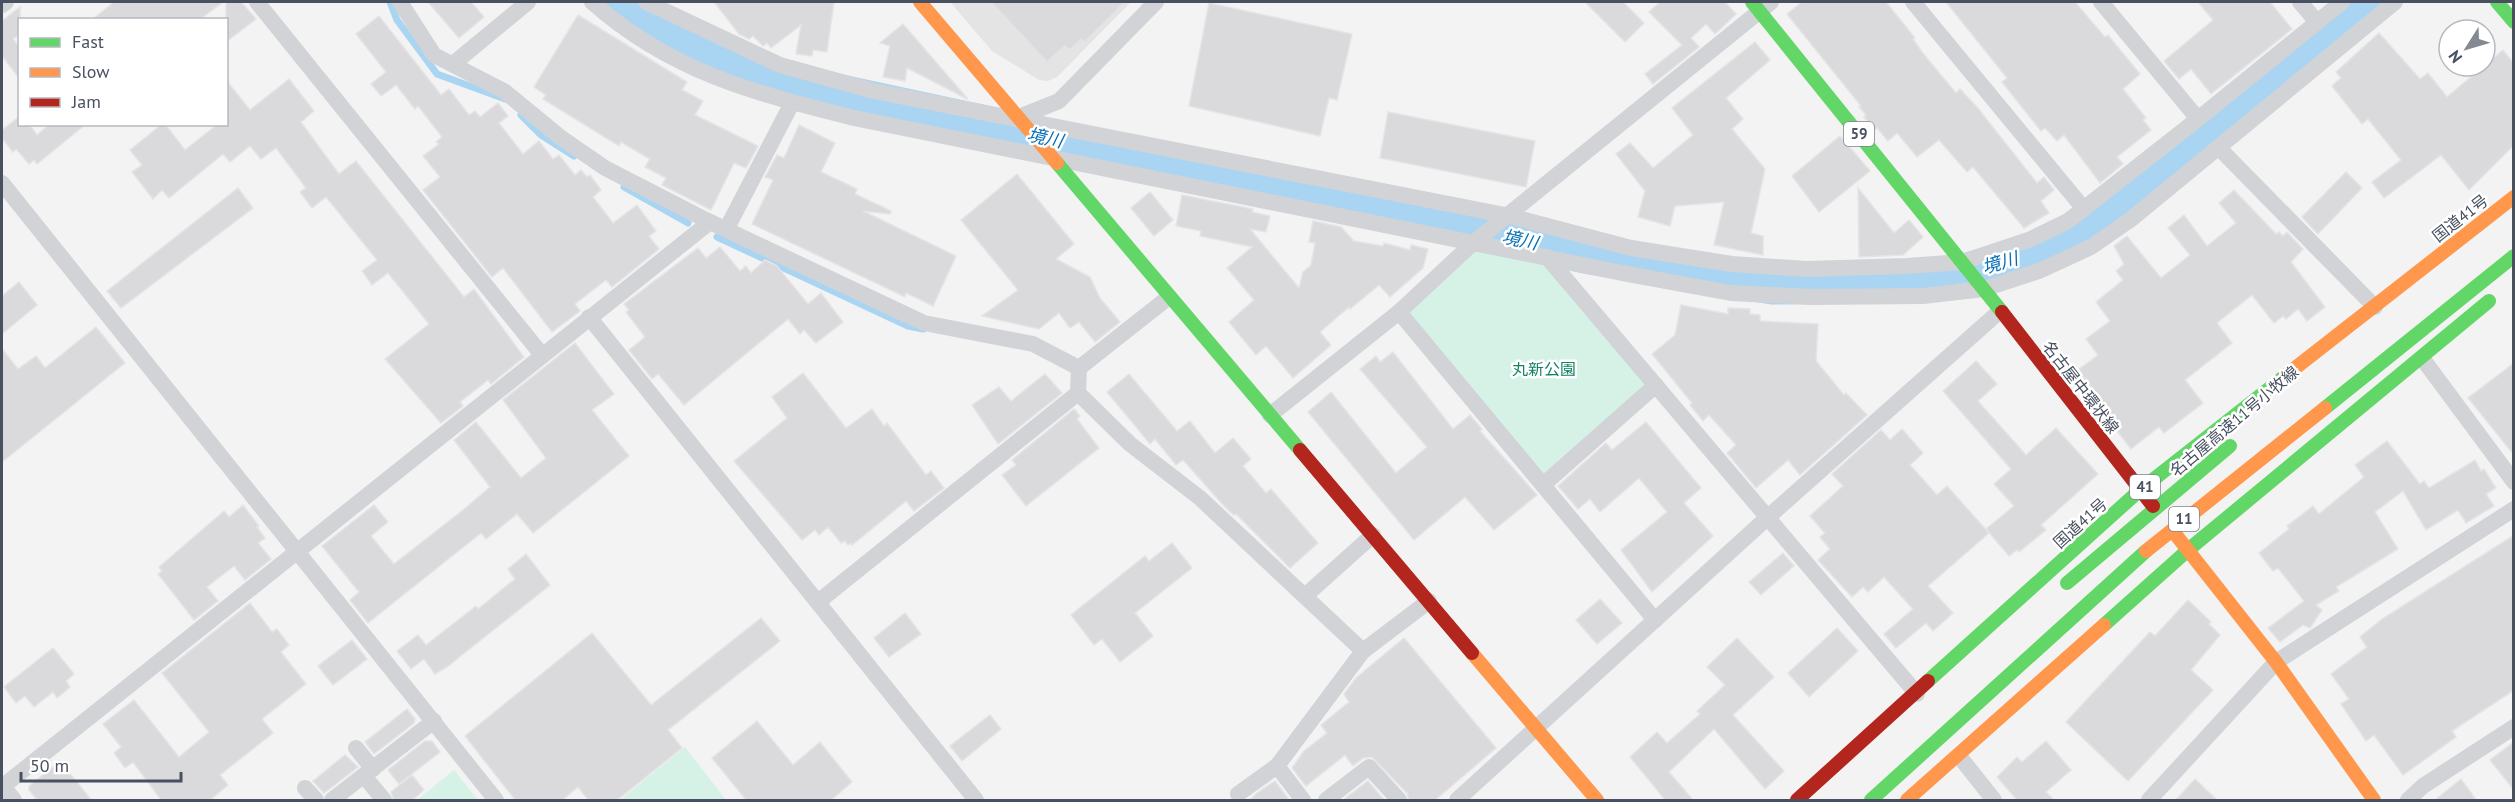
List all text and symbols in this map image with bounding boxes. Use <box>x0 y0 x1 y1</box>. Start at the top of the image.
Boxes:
legend <box>18 18 228 126</box>
north arrow <box>2437 18 2497 78</box>
text: Fast <box>72 30 104 53</box>
text: N <box>2444 47 2466 67</box>
text: Slow <box>72 60 110 83</box>
text: Jam <box>71 90 101 113</box>
road number: 59 <box>1844 122 1874 146</box>
water label: 境川 <box>1025 123 1067 153</box>
street label: 国道41号 <box>2428 190 2492 246</box>
water label: 境川 <box>1500 225 1542 255</box>
water label: 境川 <box>1979 246 2022 279</box>
street label: 名古屋中環状線 <box>2039 337 2123 437</box>
park label: 丸新公園 <box>1512 359 1576 379</box>
street label: 名古屋高速11号小牧線 <box>2166 361 2302 481</box>
road number: 41 <box>2130 475 2160 499</box>
street label: 国道41号 <box>2049 494 2111 552</box>
road number: 11 <box>2169 507 2199 531</box>
scale bar <box>21 745 182 783</box>
text: 50 m <box>30 754 69 777</box>

